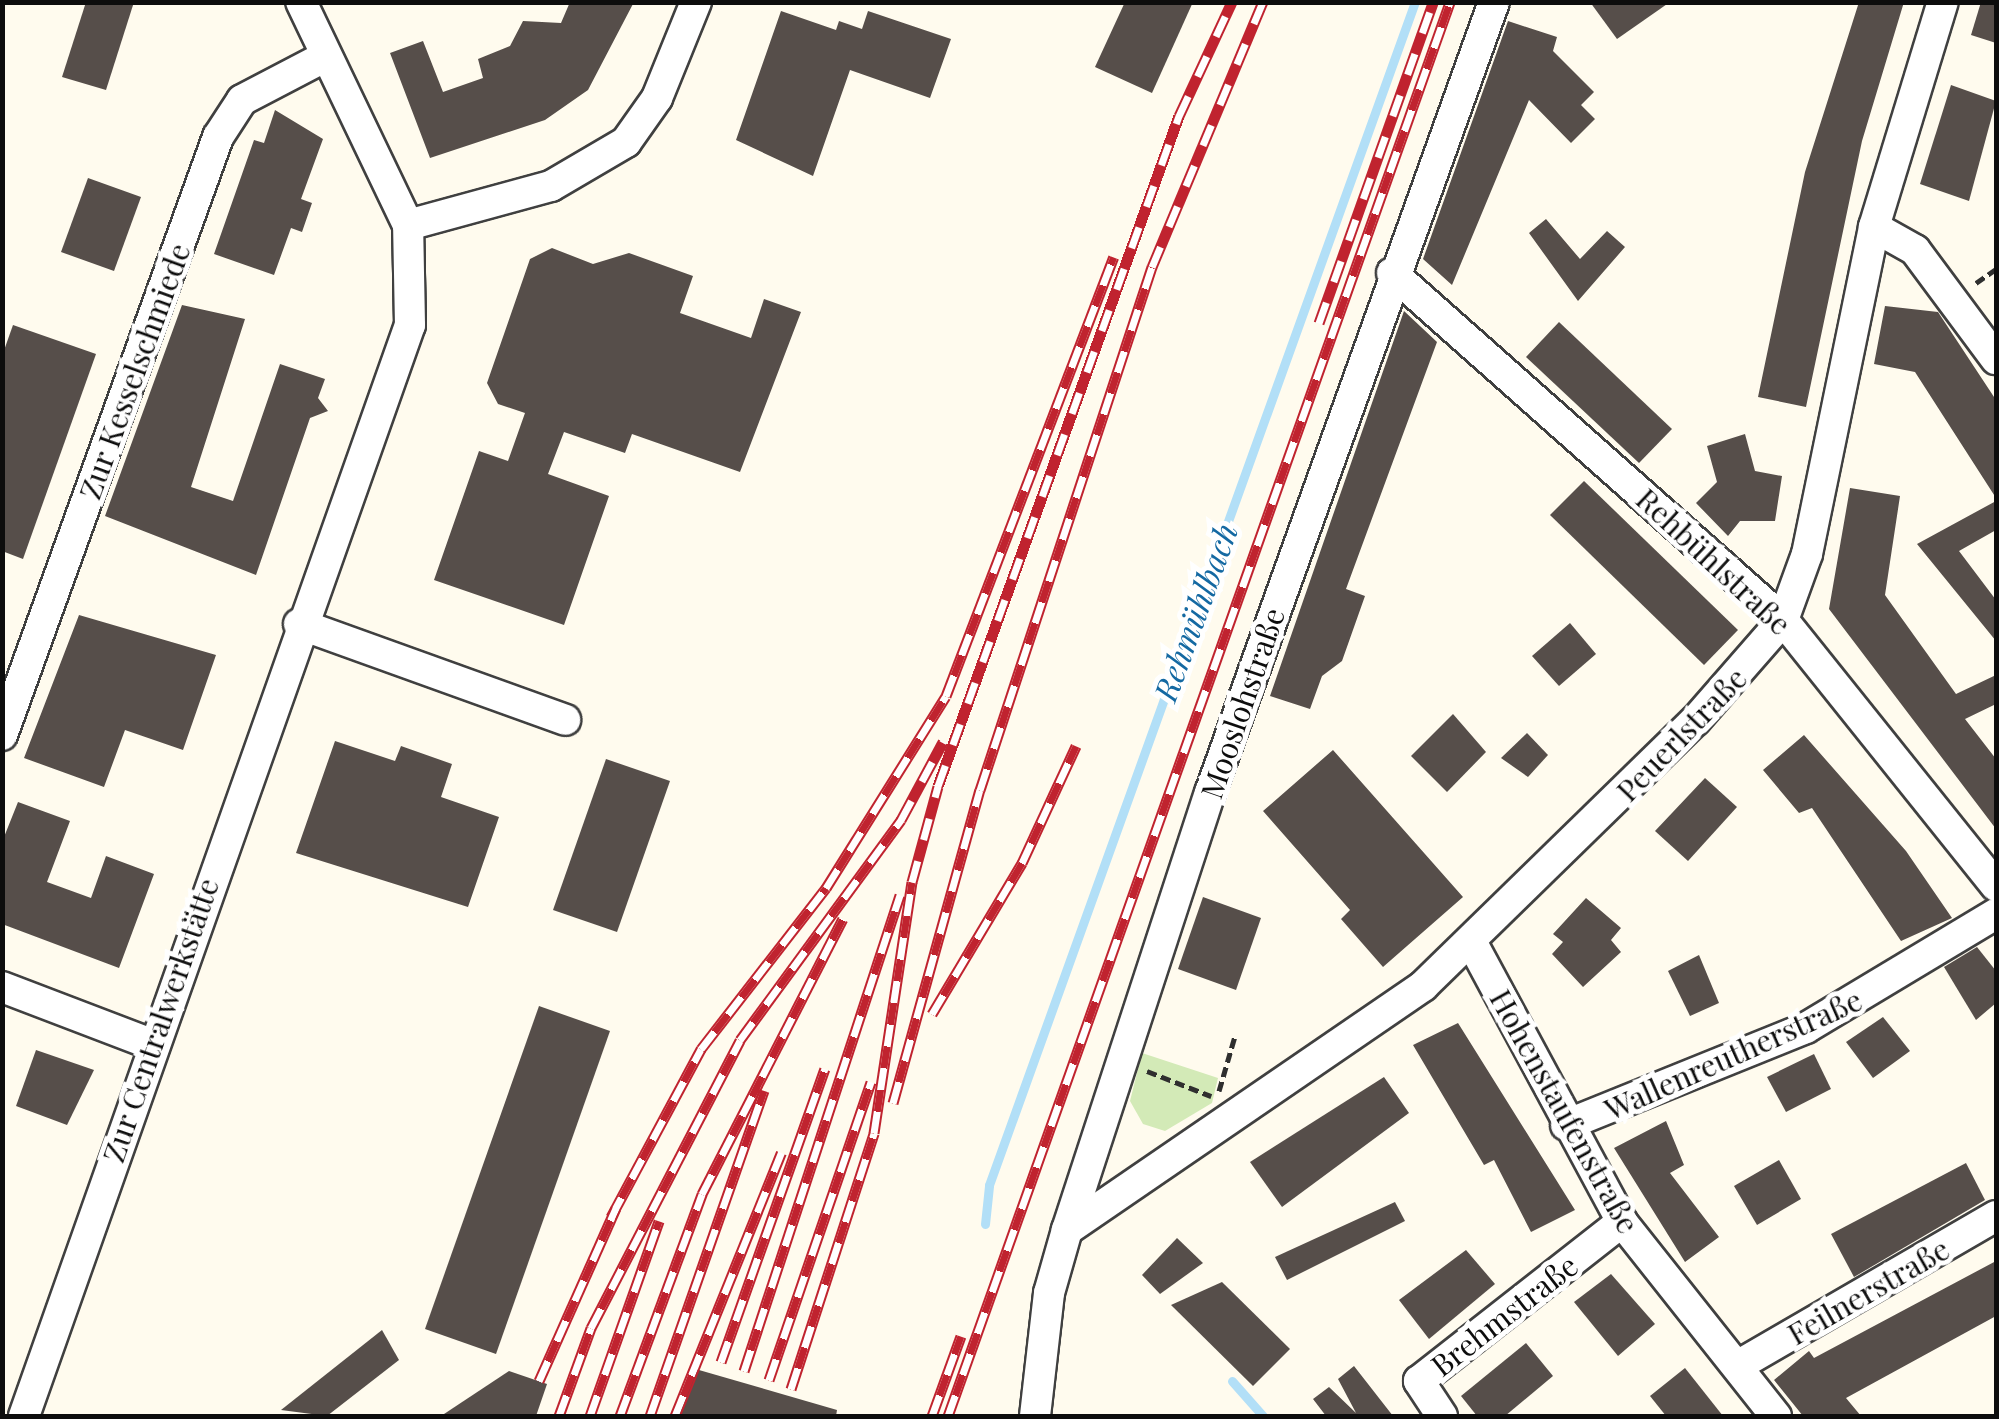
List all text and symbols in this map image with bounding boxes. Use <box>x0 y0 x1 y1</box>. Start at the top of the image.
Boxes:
street label: Zur Kesselschmiede <box>71 238 197 504</box>
street label: Rehbühlstraße <box>1629 480 1799 642</box>
water label: Rehmühlbach <box>1145 518 1245 706</box>
street label: Mooslohstraße <box>1193 603 1291 803</box>
street label: Peuerlstraße <box>1609 660 1753 808</box>
street label: Zur Centralwerkstätte <box>94 873 226 1167</box>
street label: Wallenreutherstraße <box>1599 981 1867 1127</box>
street label: Hohenstaufenstraße <box>1483 983 1647 1239</box>
street label: Feilnerstraße <box>1781 1230 1955 1352</box>
street label: Brehmstraße <box>1424 1247 1584 1383</box>

